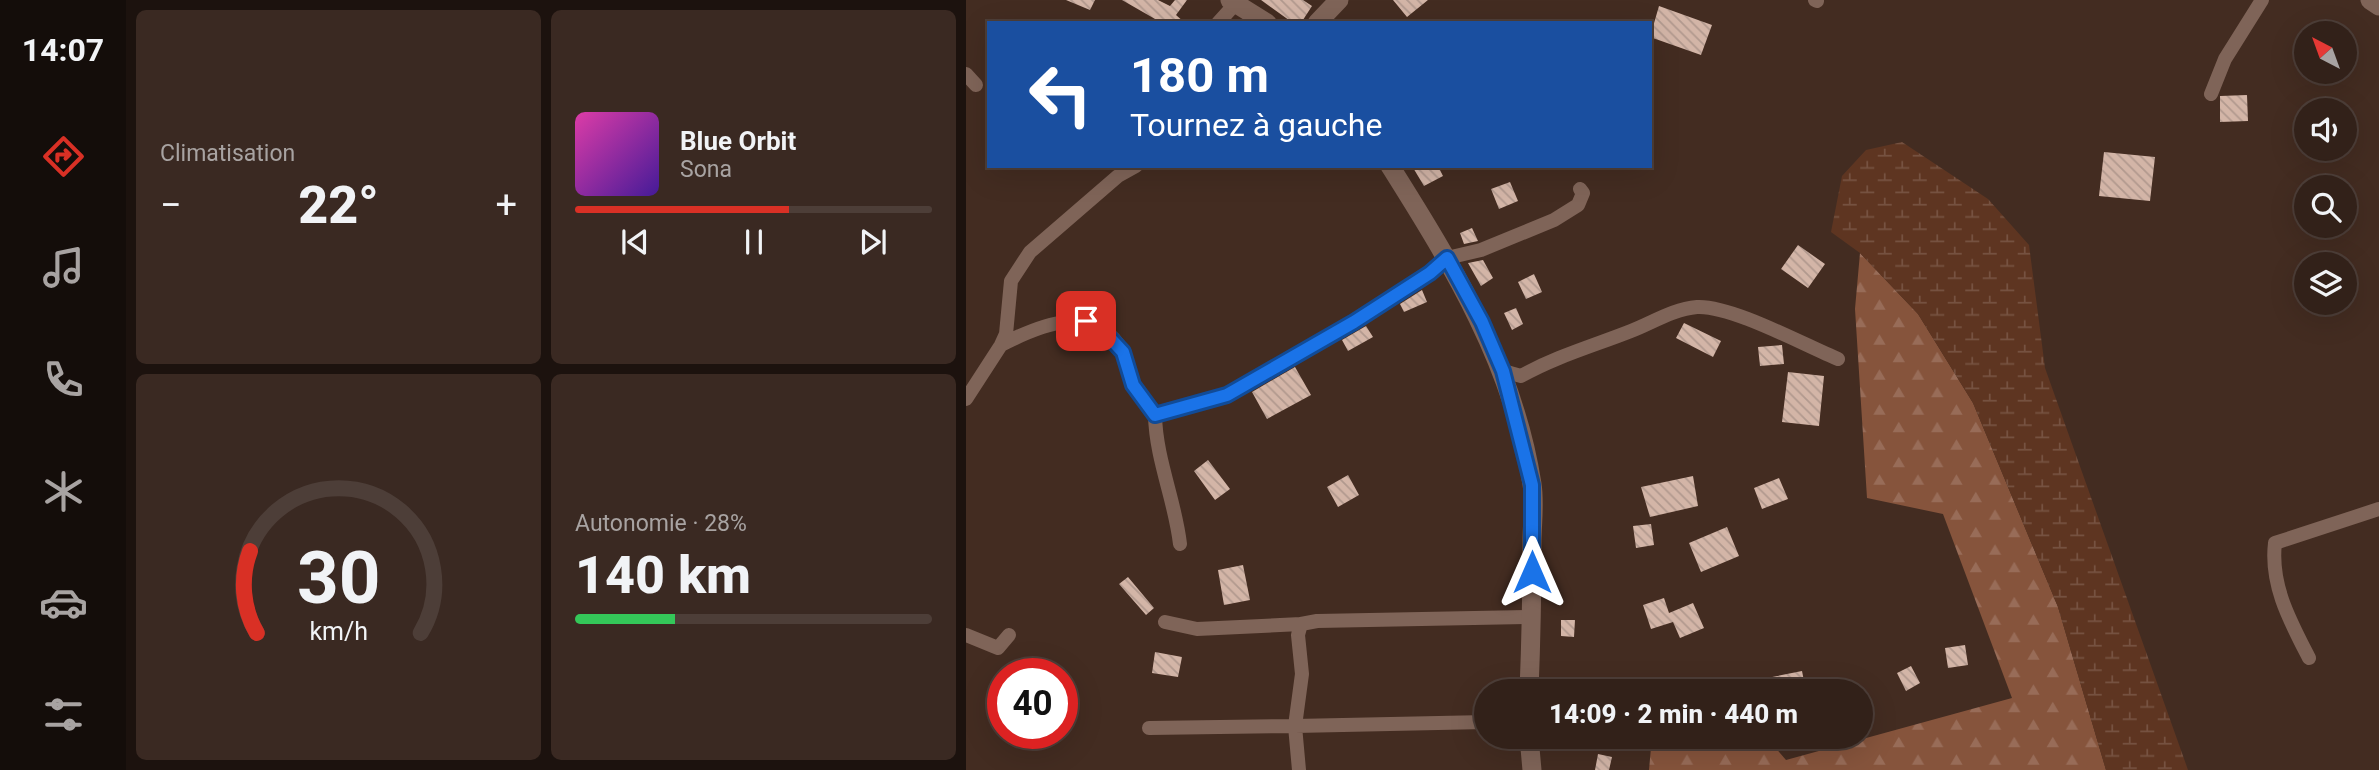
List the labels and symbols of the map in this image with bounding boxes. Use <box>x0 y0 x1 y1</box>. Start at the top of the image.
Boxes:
north arrow <box>2294 21 2357 84</box>
pin <box>1056 291 1116 351</box>
position arrow <box>1495 535 1569 609</box>
speed limit sign: 40 <box>987 658 1078 749</box>

